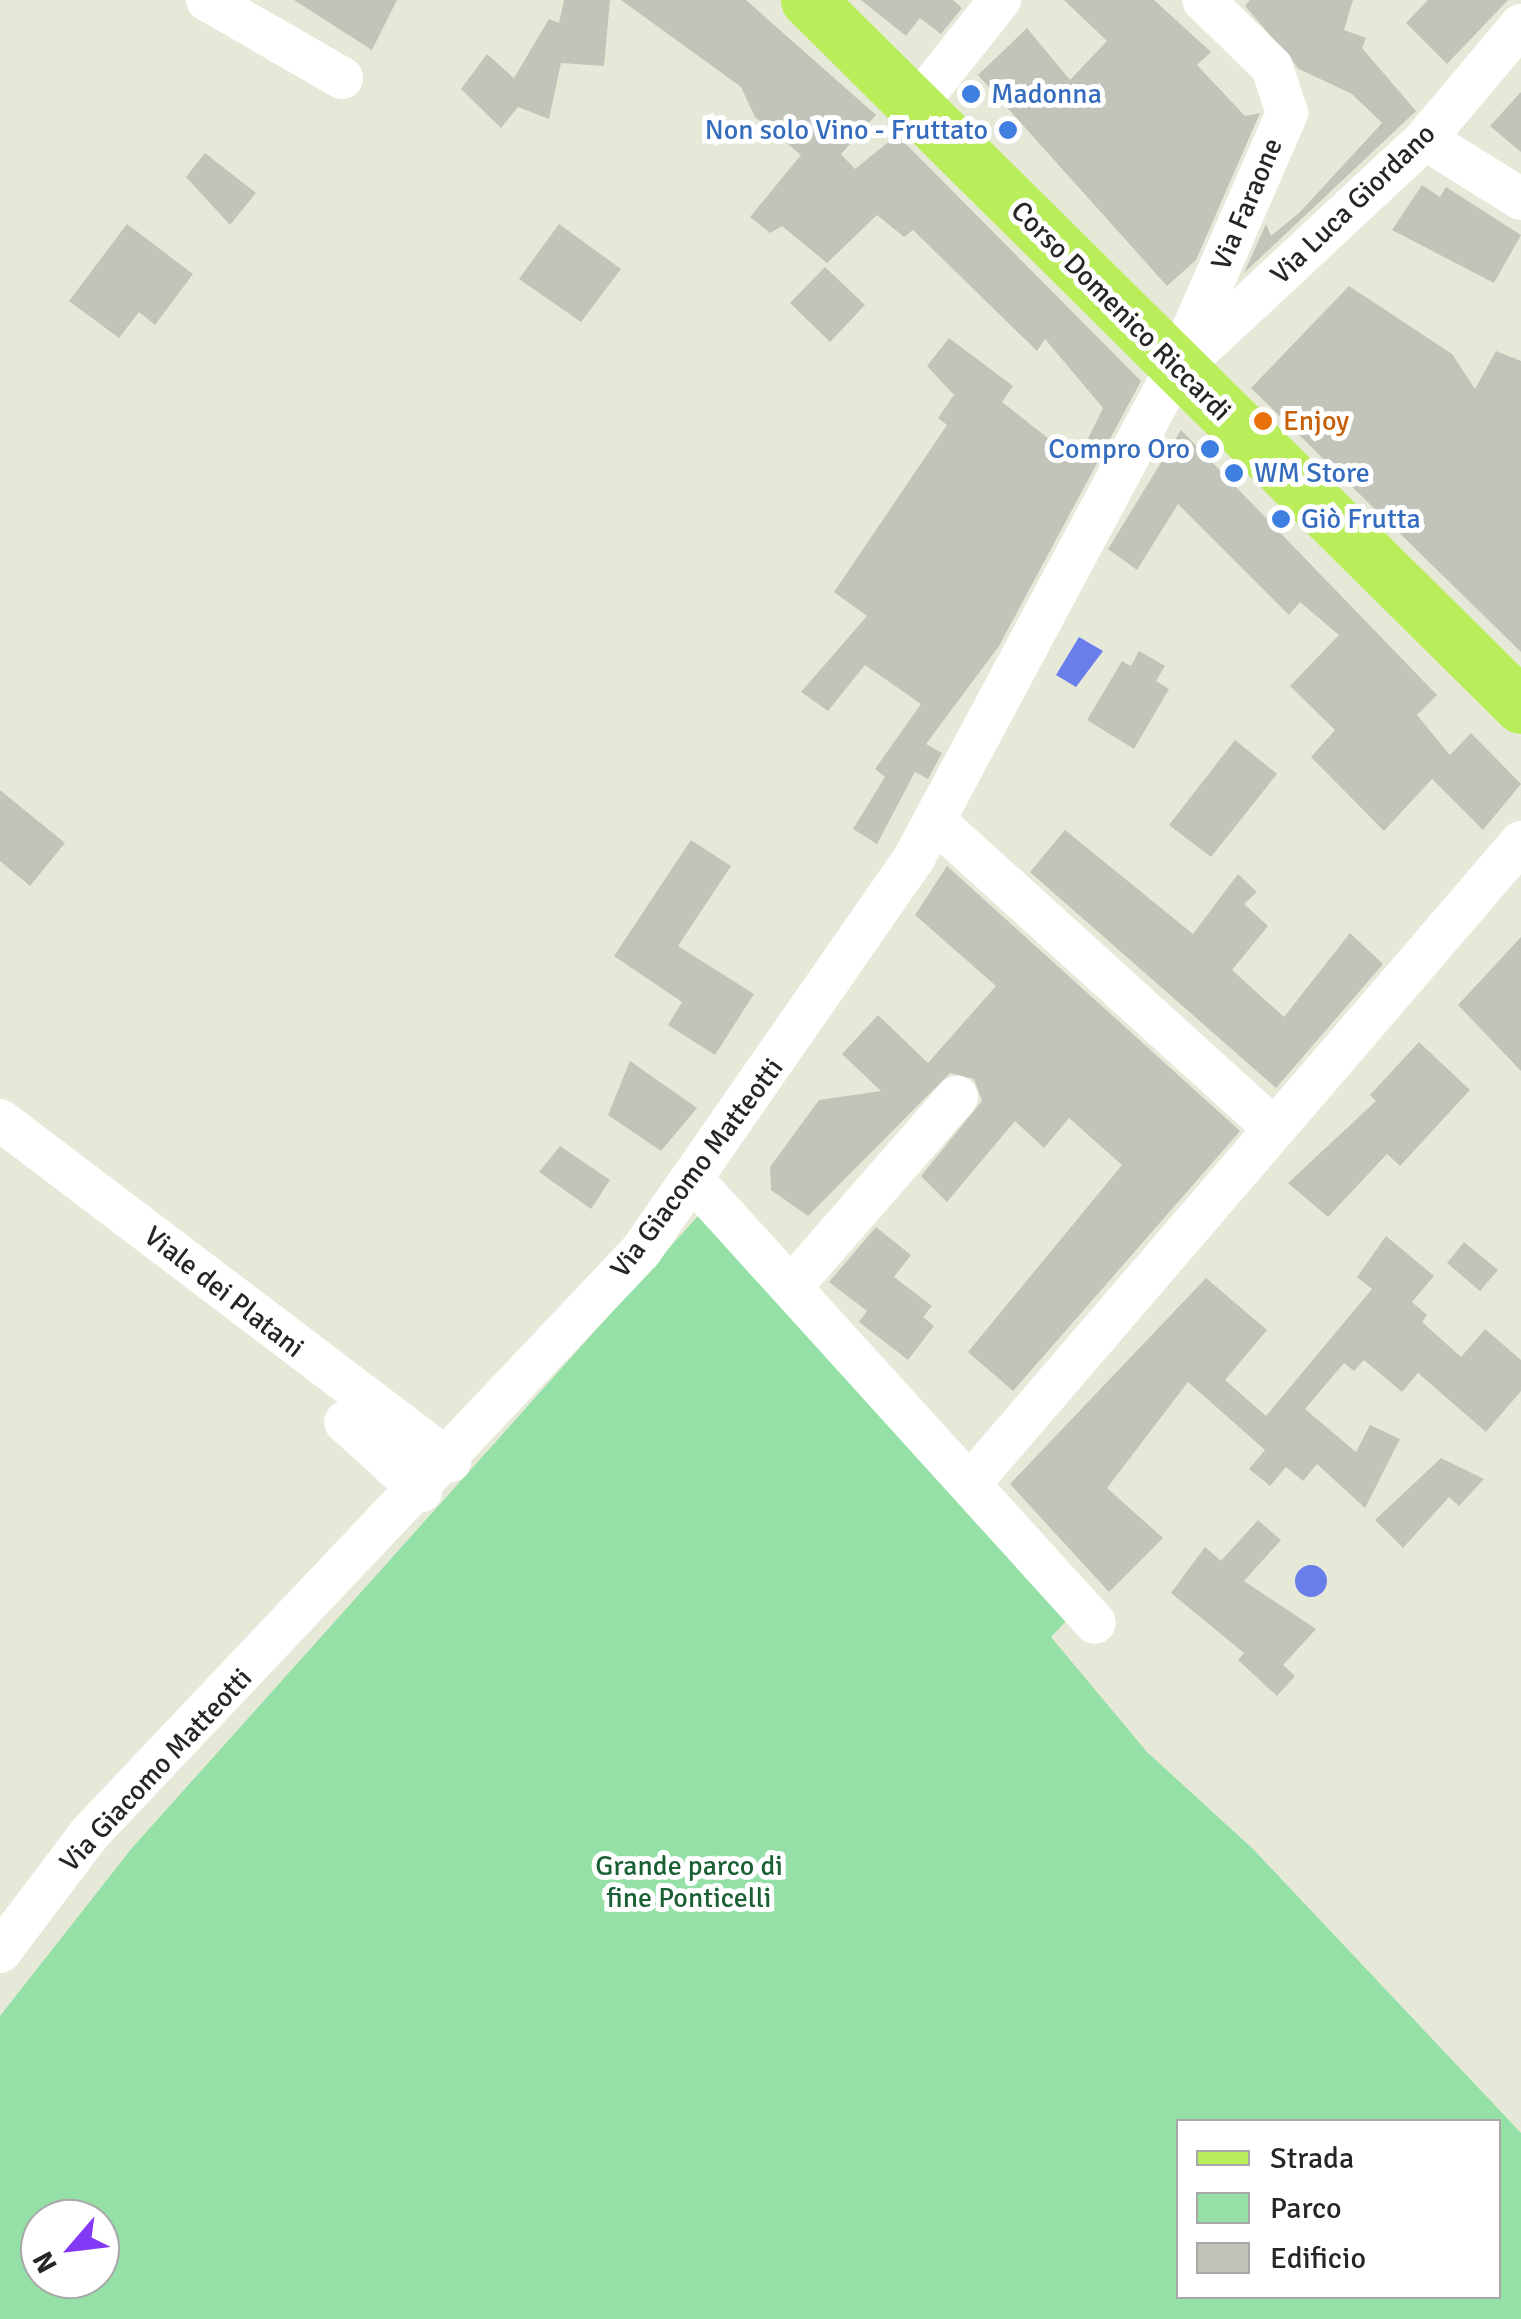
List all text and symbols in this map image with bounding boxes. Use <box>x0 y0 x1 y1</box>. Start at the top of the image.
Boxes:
place label: Madonna <box>991 77 1102 111</box>
marker: Madonna <box>960 83 982 105</box>
place label: Non solo Vino - Fruttato <box>705 113 988 147</box>
street label: Via Luca Giordano <box>1264 117 1442 291</box>
marker: Non solo Vino - Fruttato <box>997 119 1019 141</box>
street label: Via Faraone <box>1204 133 1290 275</box>
street label: Corso Domenico Riccardi <box>1004 194 1238 428</box>
place label: Enjoy <box>1283 404 1349 438</box>
marker: Enjoy <box>1252 410 1274 432</box>
place label: Compro Oro <box>1048 432 1190 466</box>
marker: Compro Oro <box>1199 438 1221 460</box>
place label: WM Store <box>1254 456 1370 490</box>
marker: WM Store <box>1223 462 1245 484</box>
place label: Giò Frutta <box>1301 502 1421 536</box>
marker: Giò Frutta <box>1270 508 1292 530</box>
street label: Via Giacomo Matteotti <box>604 1052 790 1284</box>
street label: Viale dei Platani <box>137 1219 311 1365</box>
street label: Via Giacomo Matteotti <box>53 1661 259 1879</box>
park label: Grande parco di fine Ponticelli <box>595 1849 783 1915</box>
legend <box>1176 2119 1501 2299</box>
text: Strada <box>1270 2140 1354 2177</box>
text: Parco <box>1270 2190 1342 2227</box>
north arrow <box>20 2199 120 2299</box>
text: Edificio <box>1270 2240 1366 2277</box>
text: N <box>26 2246 65 2279</box>

